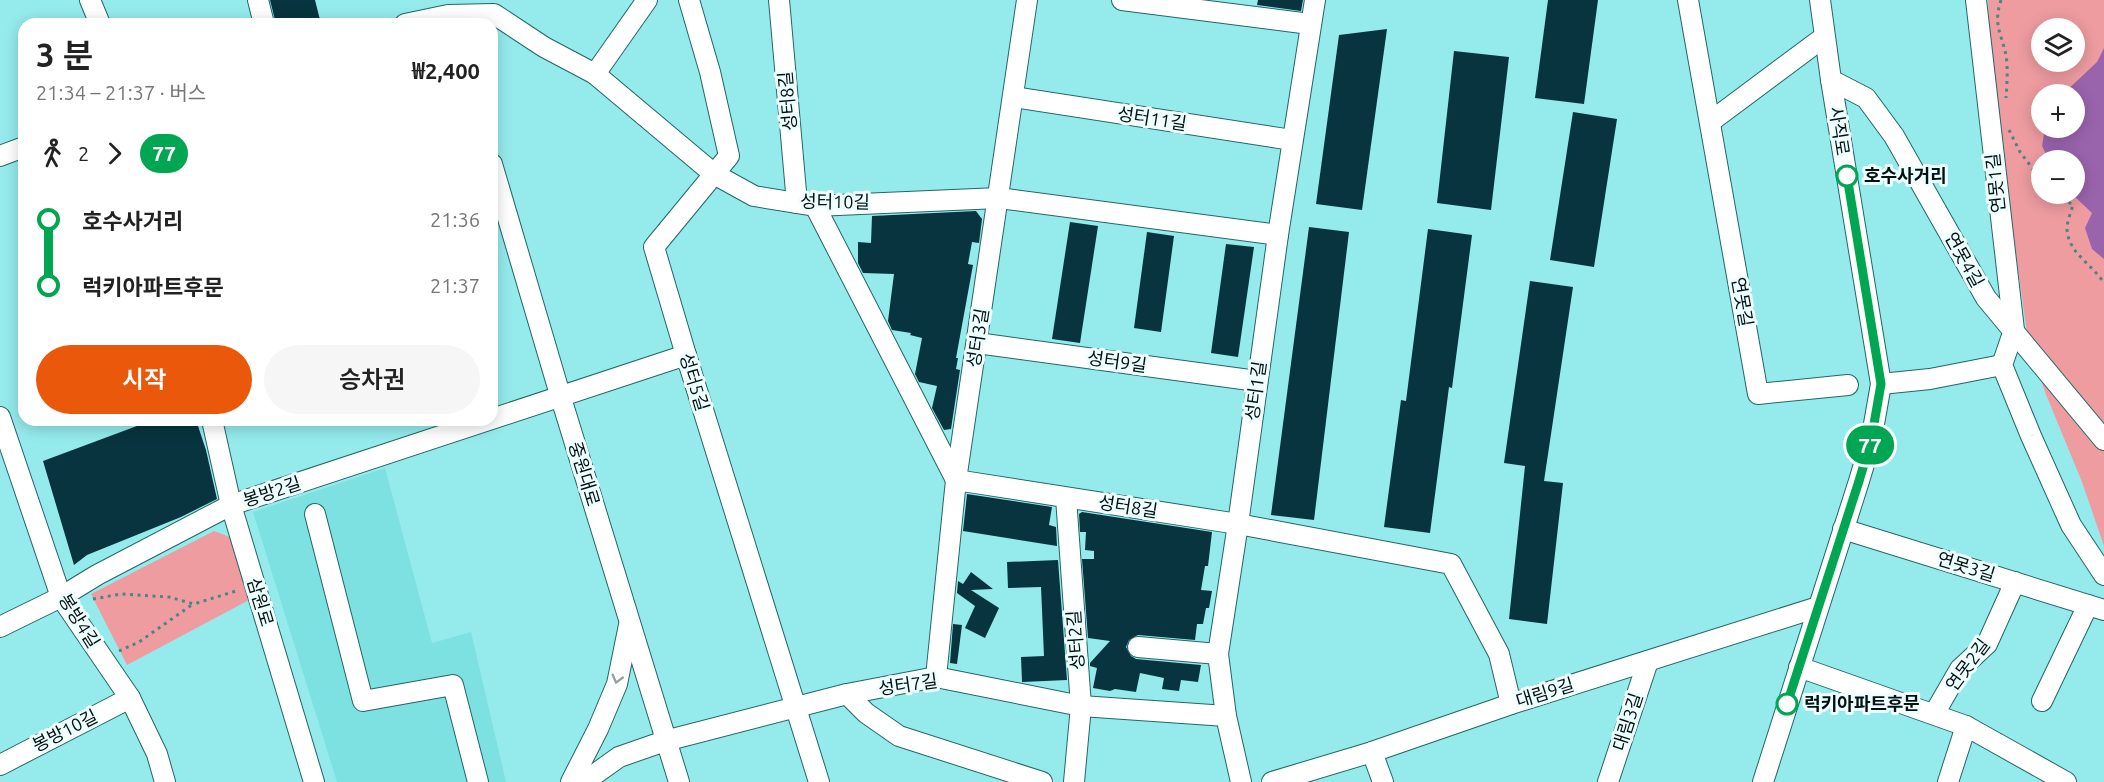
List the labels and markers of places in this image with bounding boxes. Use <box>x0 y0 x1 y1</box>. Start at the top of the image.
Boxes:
marker: 호수사거리 <box>1836 165 1858 187</box>
place label: 호수사거리 <box>1864 165 1947 185</box>
marker: 럭키아파트후문 <box>1776 693 1798 715</box>
place label: 럭키아파트후문 <box>1804 693 1920 713</box>

